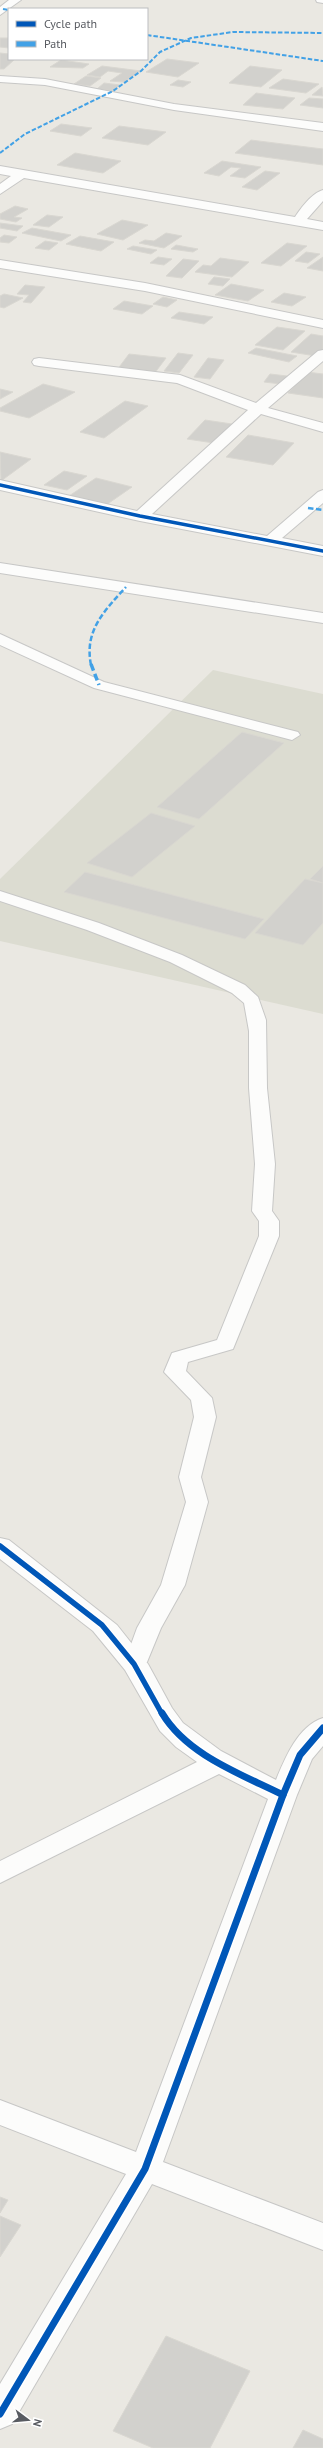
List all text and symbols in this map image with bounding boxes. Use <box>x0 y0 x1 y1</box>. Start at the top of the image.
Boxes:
legend <box>8 8 148 60</box>
text: Cycle path <box>44 16 97 31</box>
text: Path <box>44 36 67 51</box>
north arrow <box>8 2400 48 2440</box>
text: N <box>30 2417 45 2428</box>

